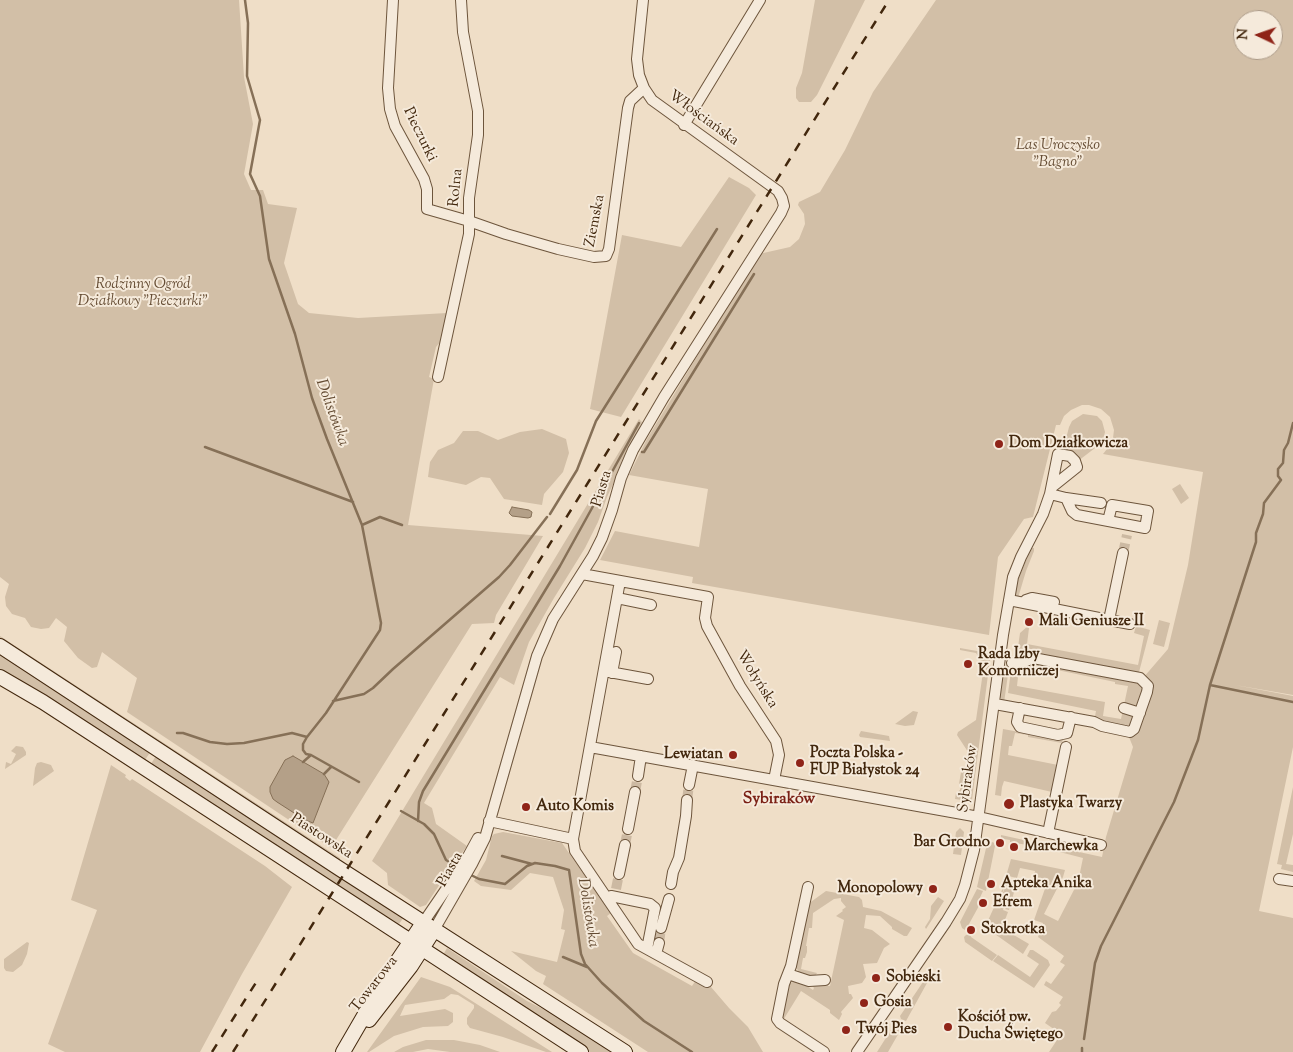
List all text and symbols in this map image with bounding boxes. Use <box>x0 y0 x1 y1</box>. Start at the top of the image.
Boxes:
north arrow <box>1233 10 1283 60</box>
text: N <box>1234 28 1254 40</box>
street label: Włościańska <box>664 87 742 151</box>
street label: Pieczurki <box>398 105 440 165</box>
park label: Las Uroczysko "Bagno" <box>1016 137 1100 172</box>
street label: Rolna <box>446 168 468 208</box>
street label: Ziemska <box>582 193 610 249</box>
park label: Rodzinny Ogród Działkowy "Pieczurki" <box>78 276 208 311</box>
water label: Dolistówka <box>310 377 352 449</box>
place label: Dom Działkowicza <box>1009 435 1128 453</box>
marker: Dom Działkowicza <box>993 438 1005 450</box>
street label: Piasta <box>589 469 617 509</box>
place label: Mali Geniusze II <box>1039 613 1144 631</box>
marker: Mali Geniusze II <box>1023 616 1035 628</box>
place label: Rada Izby Komorniczej <box>978 646 1059 681</box>
street label: Wołyńska <box>731 648 781 712</box>
marker: Rada Izby Komorniczej <box>962 658 974 670</box>
street label: Sybiraków <box>955 744 983 814</box>
place label: Poczta Polska - FUP Białystok 24 <box>810 745 920 780</box>
place label: Lewiatan <box>664 746 723 764</box>
marker: Lewiatan <box>727 749 739 761</box>
marker: Poczta Polska - FUP Białystok 24 <box>794 757 806 769</box>
district label: Sybiraków <box>743 790 815 810</box>
place label: Plastyka Twarzy <box>1020 795 1122 813</box>
marker: Plastyka Twarzy <box>1002 797 1016 811</box>
place label: Auto Komis <box>536 798 614 816</box>
marker: Auto Komis <box>520 801 532 813</box>
street label: Piastowska <box>287 810 355 864</box>
place label: Bar Grodno <box>914 834 990 852</box>
marker: Bar Grodno <box>994 837 1006 849</box>
place label: Marchewka <box>1024 838 1098 856</box>
marker: Marchewka <box>1008 841 1020 853</box>
street label: Piasta <box>434 849 468 891</box>
place label: Apteka Anika <box>1001 875 1092 893</box>
water label: Dolistówka <box>572 877 602 949</box>
marker: Apteka Anika <box>985 878 997 890</box>
place label: Monopolowy <box>838 880 923 898</box>
marker: Monopolowy <box>927 883 939 895</box>
place label: Efrem <box>993 894 1032 912</box>
marker: Efrem <box>977 897 989 909</box>
place label: Stokrotka <box>981 921 1045 939</box>
marker: Stokrotka <box>965 924 977 936</box>
street label: Towarowa <box>347 953 403 1017</box>
place label: Sobieski <box>886 969 941 987</box>
marker: Sobieski <box>870 972 882 984</box>
place label: Gosia <box>874 994 912 1012</box>
marker: Gosia <box>858 997 870 1009</box>
place label: Kościół pw. Ducha Świętego <box>958 1009 1063 1044</box>
place label: Twój Pies <box>856 1021 917 1039</box>
marker: Kościół pw. Ducha Świętego <box>942 1021 954 1033</box>
marker: Twój Pies <box>840 1024 852 1036</box>

